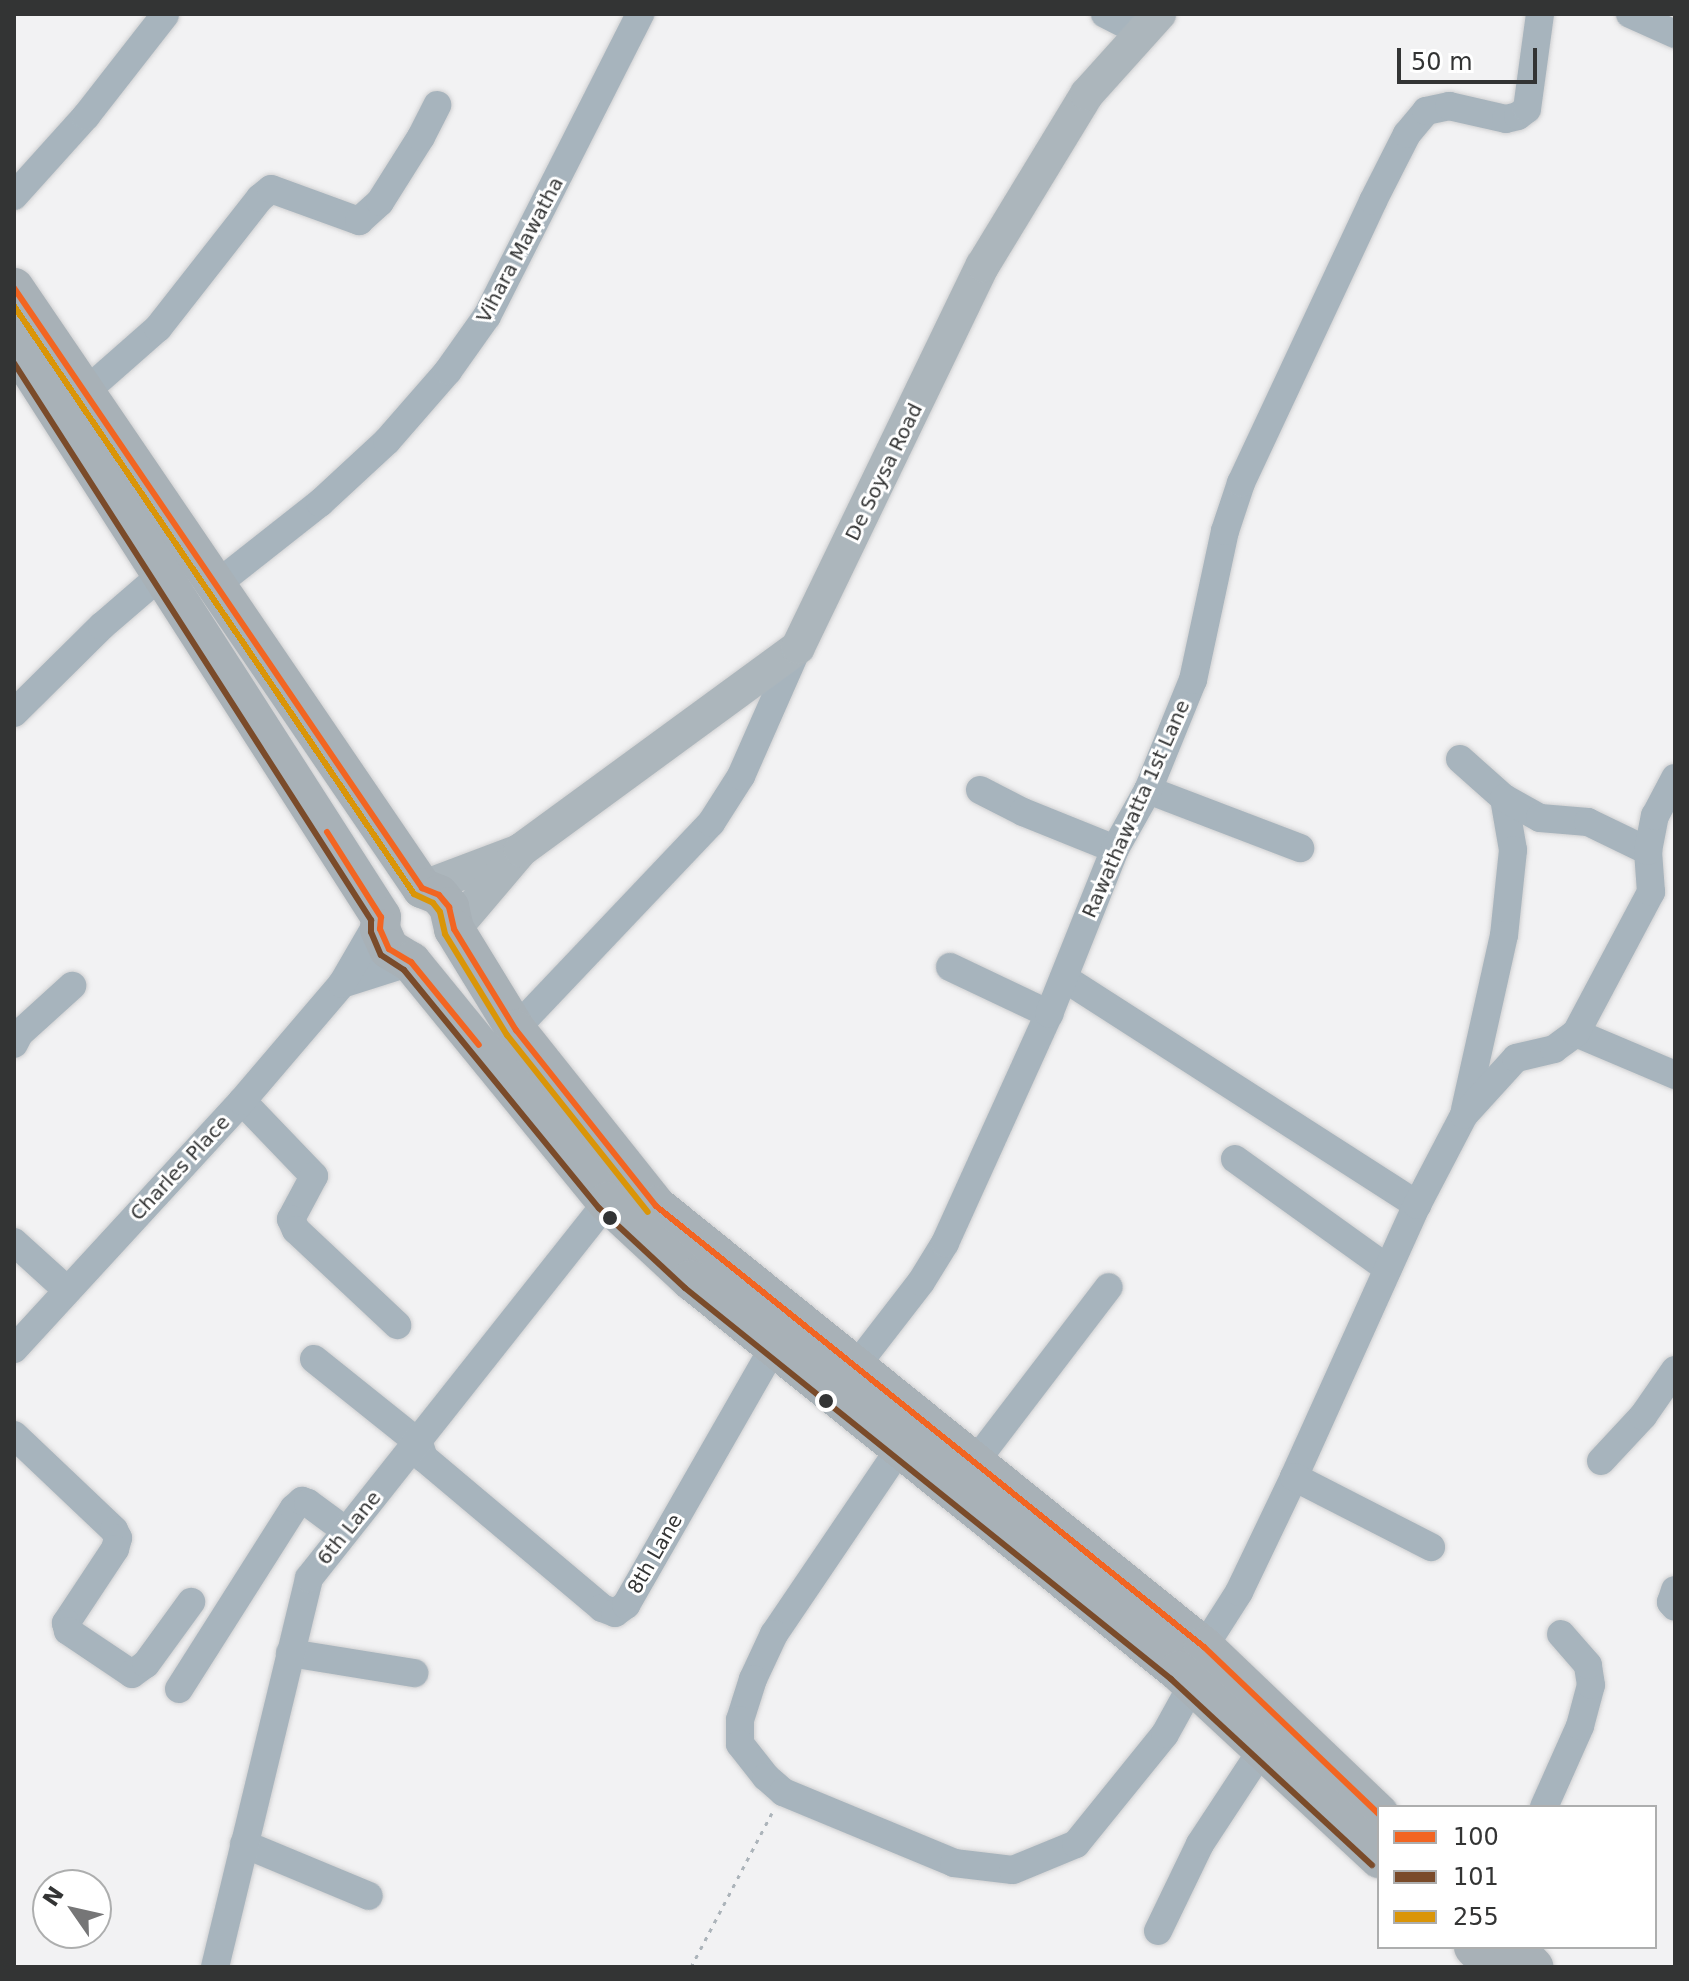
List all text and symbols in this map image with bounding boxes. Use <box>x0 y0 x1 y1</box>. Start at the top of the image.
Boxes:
scale bar <box>1401 32 1541 82</box>
text: 50 m <box>1411 48 1473 76</box>
street label: Vihara Mawatha <box>472 173 568 327</box>
street label: De Soysa Road <box>840 399 928 545</box>
street label: Rawathawatta 1st Lane <box>1077 696 1195 922</box>
street label: Charles Place <box>125 1110 235 1226</box>
unlabelled marker <box>602 1210 618 1226</box>
unlabelled marker <box>818 1393 834 1409</box>
street label: 6th Lane <box>312 1486 386 1570</box>
street label: 8th Lane <box>623 1510 687 1598</box>
legend <box>1377 1805 1657 1949</box>
text: 100 <box>1453 1823 1499 1851</box>
text: 101 <box>1453 1863 1499 1891</box>
north arrow <box>32 1869 112 1949</box>
text: N <box>38 1882 69 1911</box>
text: 255 <box>1453 1903 1499 1931</box>

